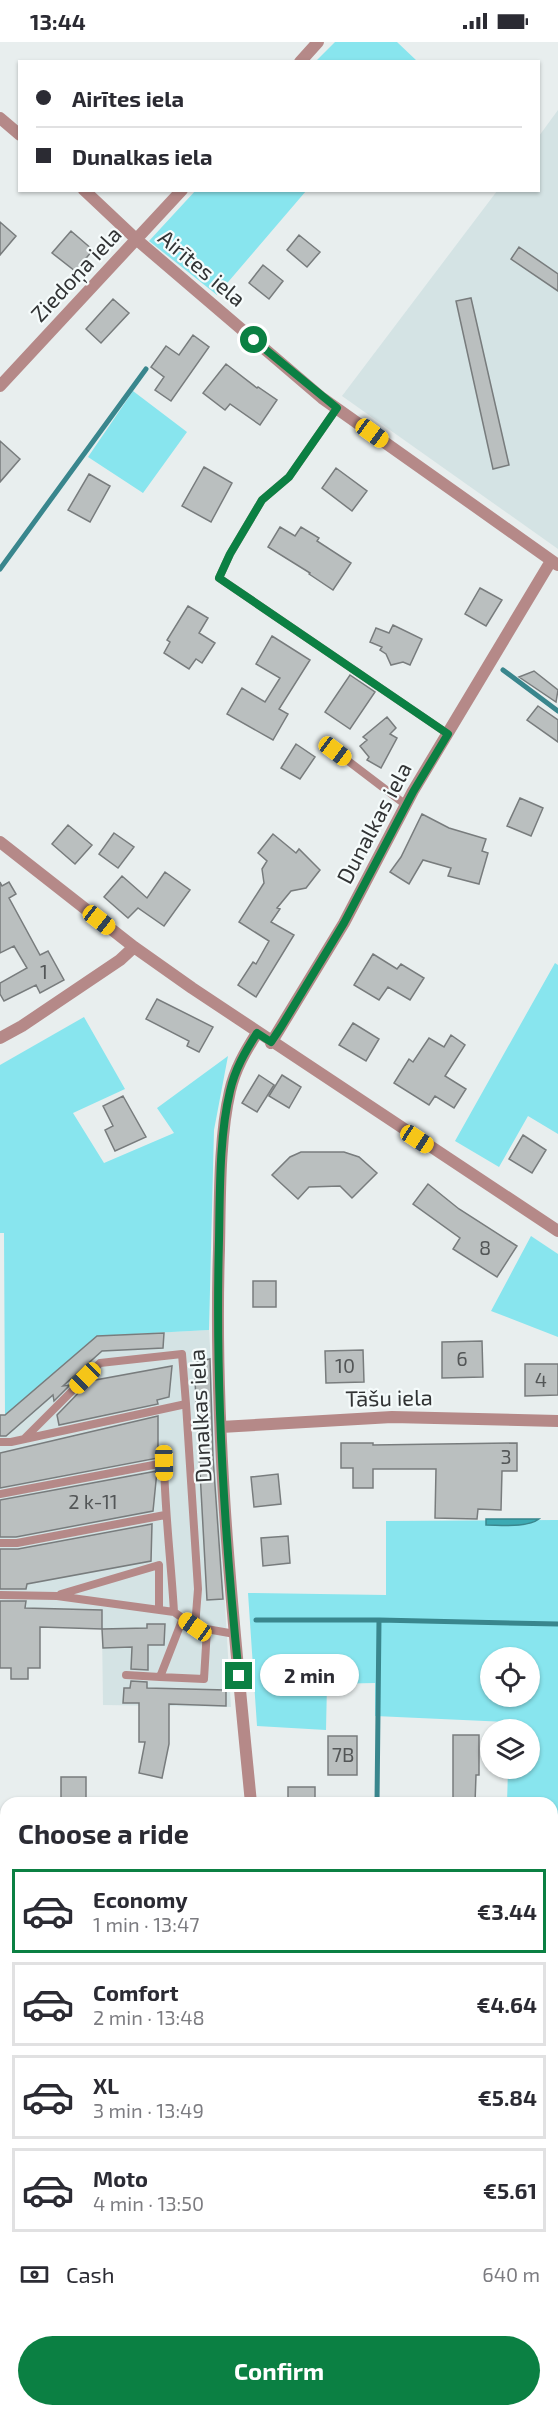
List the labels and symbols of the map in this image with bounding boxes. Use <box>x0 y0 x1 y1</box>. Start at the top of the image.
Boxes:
street label: Ziedoņa iela <box>25 220 127 328</box>
street label: Airītes iela <box>154 223 251 311</box>
route start <box>240 326 267 353</box>
car <box>352 415 392 451</box>
car <box>315 733 355 769</box>
street label: Dunalkas iela <box>330 757 416 888</box>
car <box>79 902 119 938</box>
house number: 1 <box>40 959 48 983</box>
car <box>397 1122 437 1156</box>
house number: 8 <box>479 1235 491 1259</box>
house number: 6 <box>456 1346 468 1370</box>
street label: Dunalkas iela <box>183 1349 215 1484</box>
house number: 10 <box>335 1353 355 1377</box>
car <box>66 1359 104 1397</box>
house number: 4 <box>535 1367 547 1391</box>
street label: Tāšu iela <box>345 1383 433 1411</box>
house number: 3 <box>500 1444 512 1468</box>
car <box>155 1445 173 1481</box>
house number: 2 k-11 <box>68 1489 118 1513</box>
car <box>175 1609 215 1645</box>
callout: 2 min <box>260 1655 359 1697</box>
route end <box>225 1662 252 1689</box>
house number: 7B <box>332 1742 354 1766</box>

